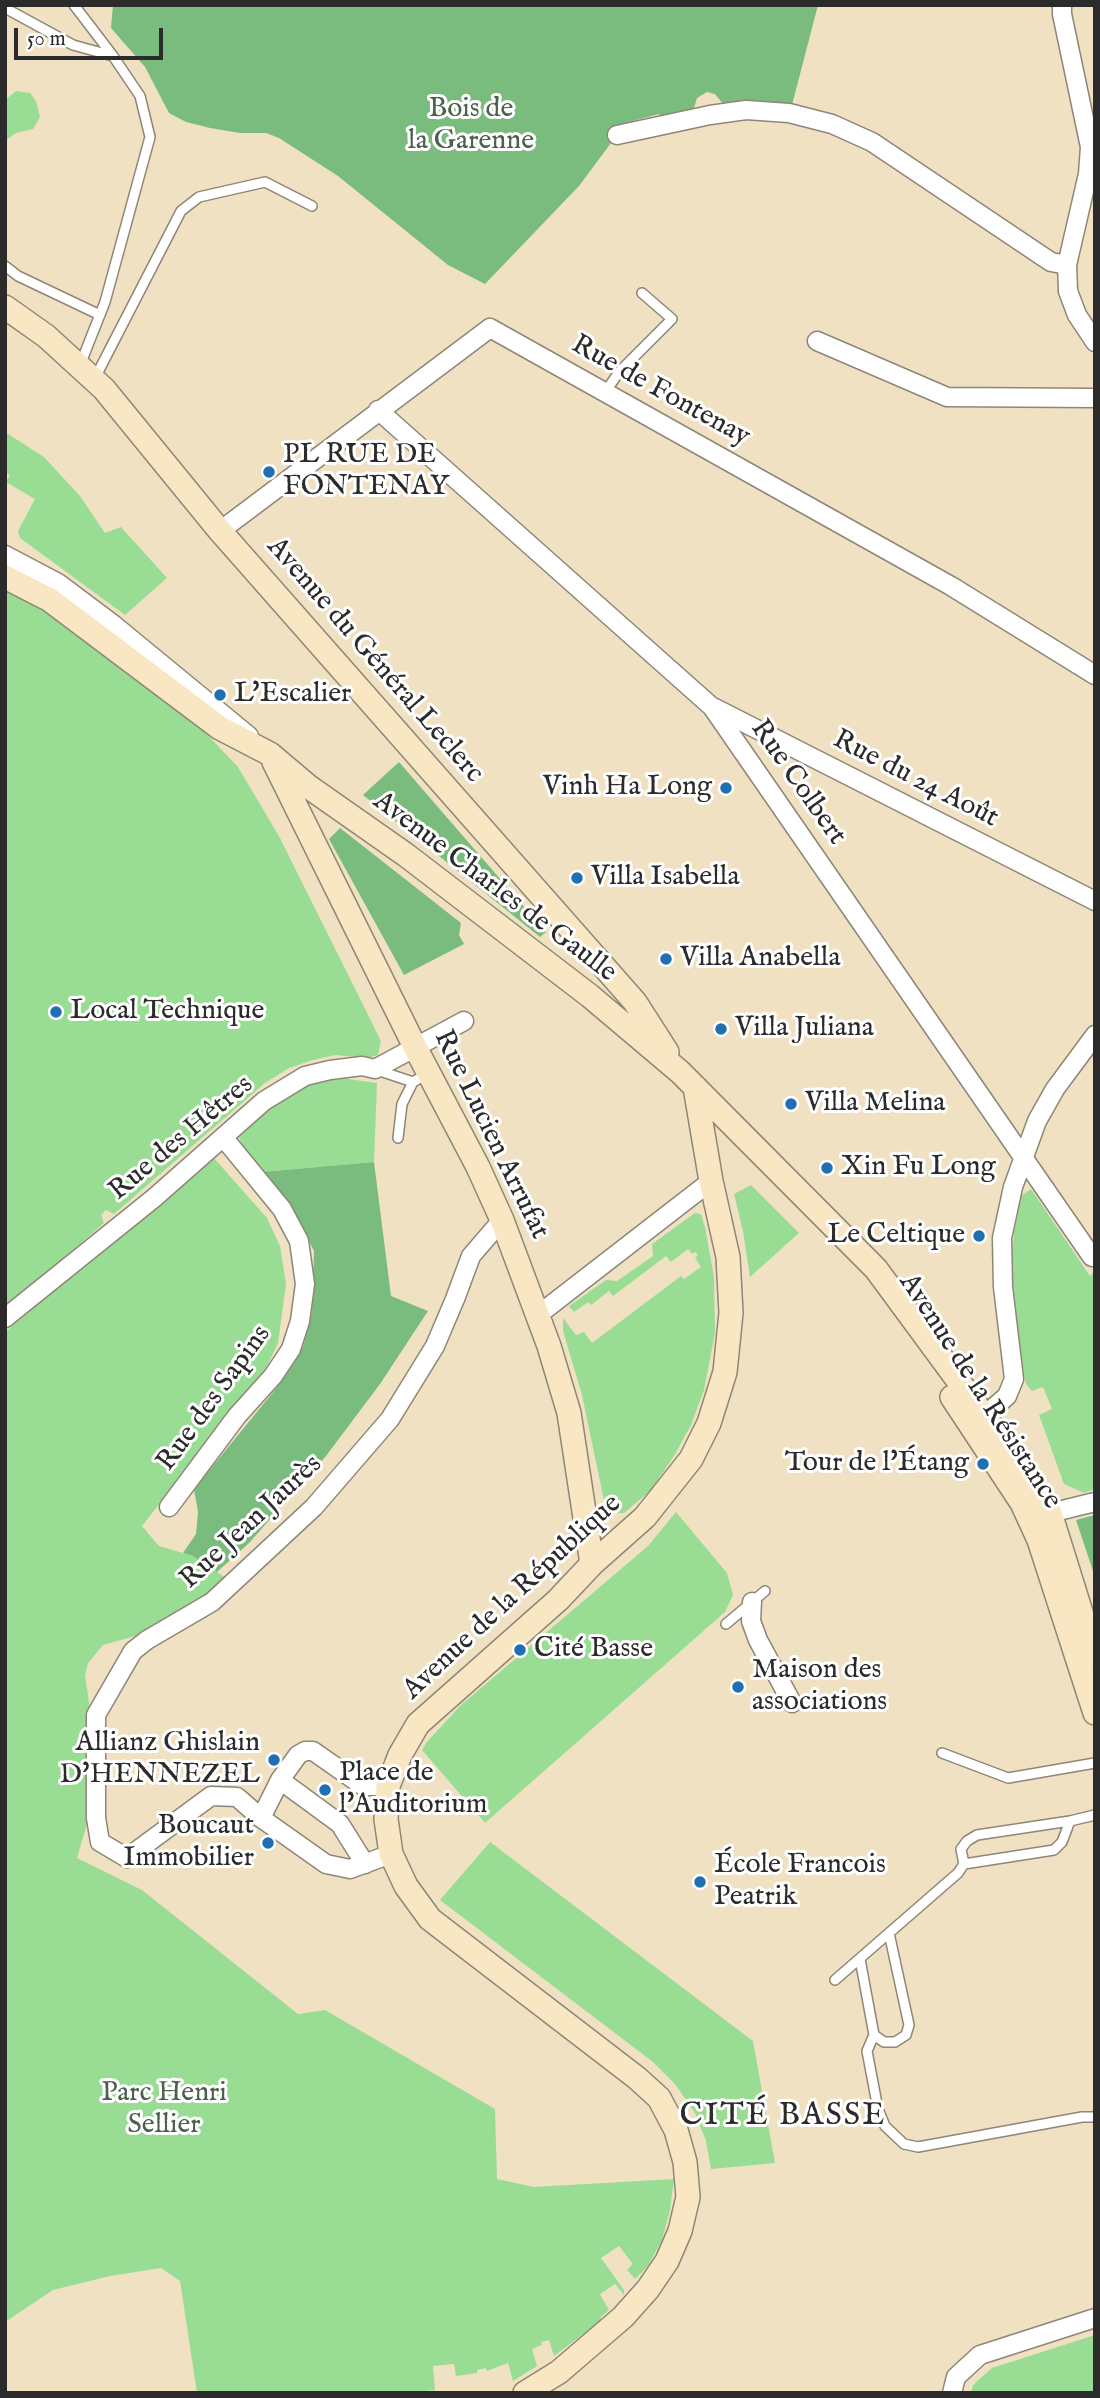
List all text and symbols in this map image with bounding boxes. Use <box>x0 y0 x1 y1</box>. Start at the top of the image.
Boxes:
scale bar <box>18 14 166 58</box>
text: 50 m <box>27 26 66 53</box>
park label: Bois de la Garenne <box>408 93 534 159</box>
street label: Rue de Fontenay <box>565 329 755 455</box>
place label: PL RUE DE FONTENAY <box>283 439 449 505</box>
marker: PL RUE DE FONTENAY <box>261 464 277 480</box>
street label: Avenue du Général Leclerc <box>258 532 490 790</box>
place label: L'Escalier <box>234 678 351 712</box>
marker: L'Escalier <box>212 687 228 703</box>
street label: Rue Colbert <box>742 714 852 852</box>
street label: Rue du 24 Août <box>827 724 1003 836</box>
place label: Vinh Ha Long <box>543 771 712 805</box>
marker: Vinh Ha Long <box>718 780 734 796</box>
street label: Avenue Charles de Gaulle <box>366 785 622 991</box>
place label: Villa Isabella <box>591 861 740 895</box>
marker: Villa Isabella <box>569 870 585 886</box>
place label: Villa Anabella <box>680 942 841 976</box>
marker: Villa Anabella <box>658 951 674 967</box>
place label: Local Technique <box>70 995 264 1029</box>
marker: Local Technique <box>48 1004 64 1020</box>
place label: Villa Juliana <box>735 1012 874 1046</box>
marker: Villa Juliana <box>713 1021 729 1037</box>
street label: Rue Lucien Arrufat <box>425 1025 555 1245</box>
street label: Rue des Hêtres <box>103 1069 261 1209</box>
place label: Villa Melina <box>805 1087 945 1121</box>
marker: Villa Melina <box>783 1096 799 1112</box>
place label: Xin Fu Long <box>841 1151 996 1185</box>
marker: Xin Fu Long <box>819 1160 835 1176</box>
place label: Le Celtique <box>827 1219 965 1253</box>
marker: Le Celtique <box>971 1228 987 1244</box>
street label: Avenue de la Résistance <box>890 1268 1068 1516</box>
street label: Rue des Sapins <box>151 1319 279 1479</box>
place label: Tour de l'Étang <box>785 1447 969 1481</box>
street label: Rue Jean Jaurès <box>174 1449 330 1597</box>
marker: Tour de l'Étang <box>975 1456 991 1472</box>
street label: Avenue de la République <box>397 1488 629 1708</box>
place label: Cité Basse <box>534 1633 653 1667</box>
marker: Cité Basse <box>512 1642 528 1658</box>
place label: Maison des associations <box>752 1654 887 1720</box>
marker: Maison des associations <box>730 1679 746 1695</box>
place label: Allianz Ghislain D'HENNEZEL <box>60 1727 260 1793</box>
marker: Allianz Ghislain D'HENNEZEL <box>266 1752 282 1768</box>
place label: Place de l'Auditorium <box>339 1757 487 1823</box>
marker: Place de l'Auditorium <box>317 1782 333 1798</box>
place label: Boucaut Immobilier <box>123 1810 254 1876</box>
marker: Boucaut Immobilier <box>260 1835 276 1851</box>
place label: École Francois Peatrik <box>714 1849 886 1915</box>
marker: École Francois Peatrik <box>692 1874 708 1890</box>
park label: Parc Henri Sellier <box>101 2077 227 2143</box>
district label: CITÉ BASSE <box>681 2098 885 2136</box>

